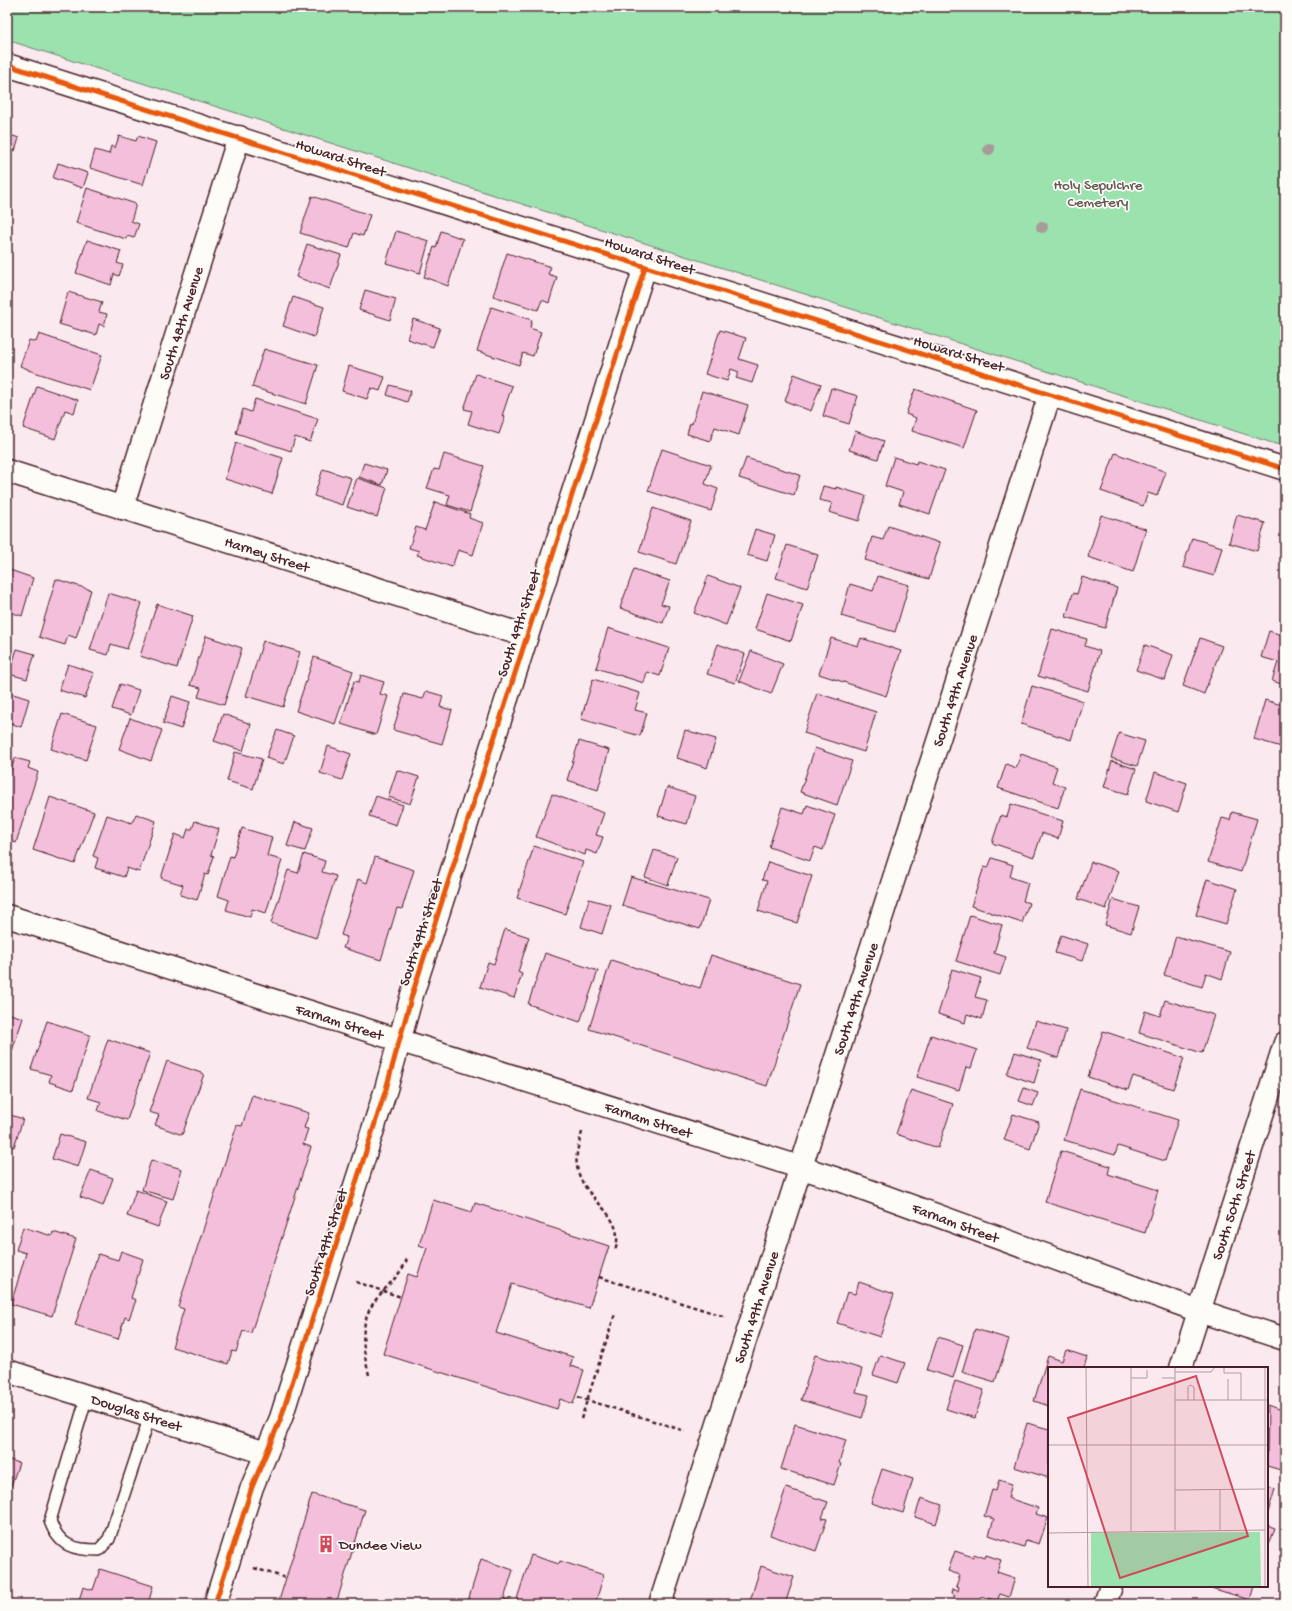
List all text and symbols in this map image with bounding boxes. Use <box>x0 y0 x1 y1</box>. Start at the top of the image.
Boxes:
street label: Howard Street <box>293 136 390 183</box>
park label: Holy Sepulchre Cemetery <box>1053 177 1143 212</box>
street label: Howard Street <box>602 234 699 281</box>
street label: South 48th Avenue <box>156 264 209 382</box>
street label: Howard Street <box>911 333 1008 378</box>
street label: Harney Street <box>222 534 313 578</box>
street label: South 49th Street <box>494 566 546 680</box>
street label: South 49th Avenue <box>930 632 983 749</box>
street label: South 49th Street <box>396 875 448 989</box>
street label: South 49th Avenue <box>830 941 884 1058</box>
street label: Farnam Street <box>292 1001 387 1046</box>
street label: Farnam Street <box>601 1099 696 1144</box>
street label: South 50th Street <box>1209 1147 1262 1263</box>
street label: South 49th Street <box>301 1185 353 1299</box>
street label: Farnam Street <box>908 1200 1003 1249</box>
street label: South 49th Avenue <box>731 1249 784 1366</box>
inset map <box>1048 1367 1268 1587</box>
street label: Douglas Street <box>88 1391 185 1437</box>
building icon: Dundee View <box>316 1534 336 1554</box>
place label: Dundee View <box>338 1537 422 1555</box>

